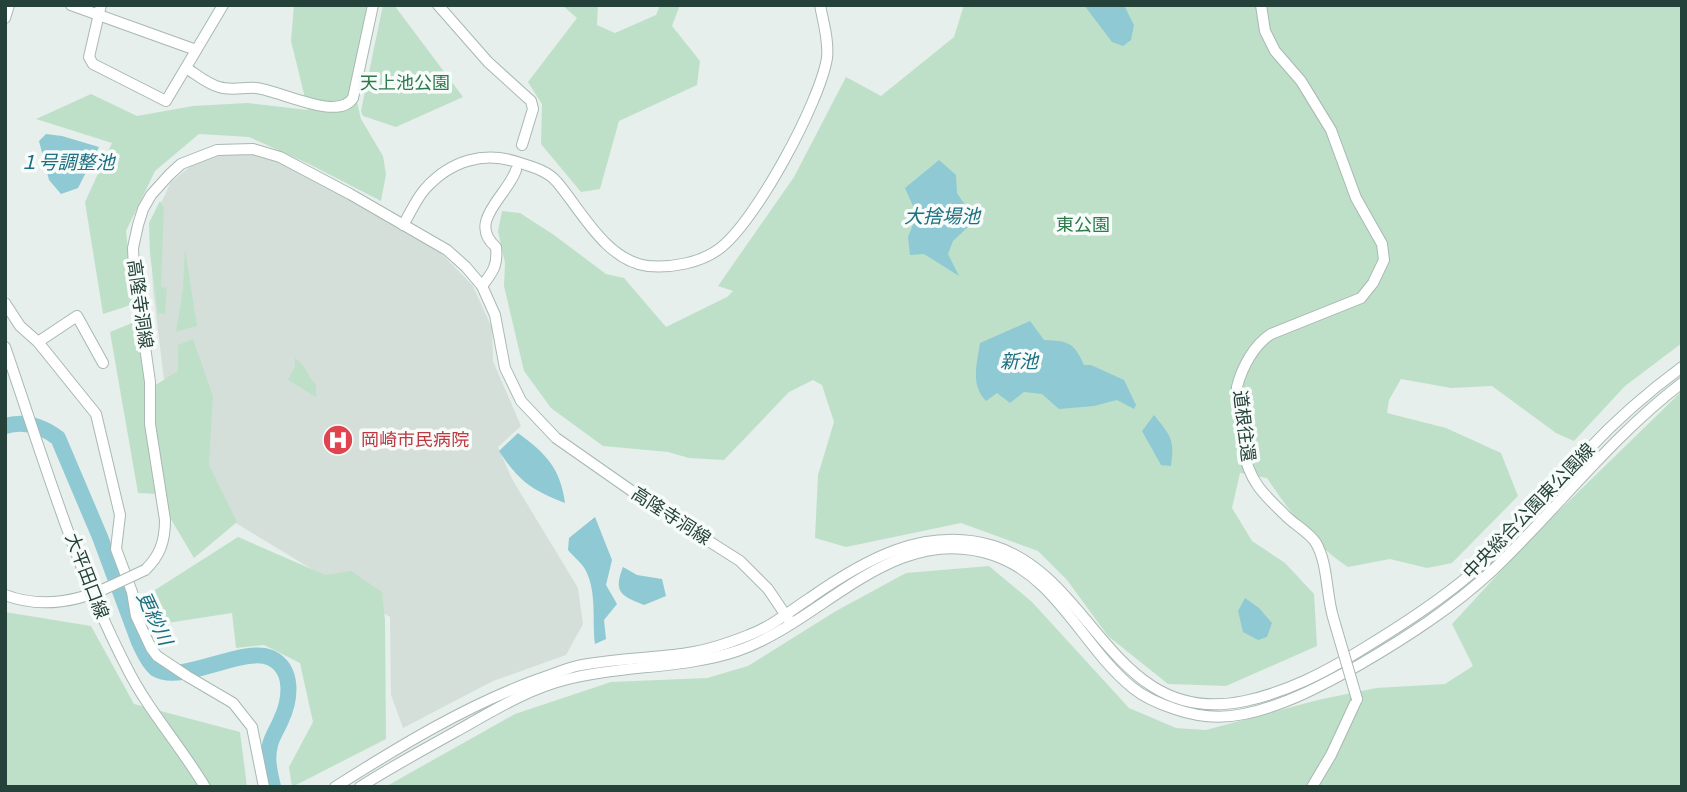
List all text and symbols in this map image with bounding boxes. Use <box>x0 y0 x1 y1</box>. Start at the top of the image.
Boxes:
park label: 天上池公園 <box>360 72 450 93</box>
water label: １号調整池 <box>19 151 116 174</box>
water label: 大捨場池 <box>904 205 982 228</box>
park label: 東公園 <box>1056 214 1110 235</box>
street label: 高隆寺洞線 <box>124 258 157 350</box>
water label: 新池 <box>1000 350 1040 373</box>
street label: 道根往還 <box>1230 389 1259 463</box>
hospital icon: 岡崎市民病院 <box>321 423 355 457</box>
place label: 岡崎市民病院 <box>361 429 469 450</box>
street label: 中央総合公園東公園線 <box>1459 439 1599 583</box>
street label: 高隆寺洞線 <box>628 482 715 549</box>
street label: 大平田口線 <box>62 530 113 622</box>
water label: 更紗川 <box>132 588 178 651</box>

